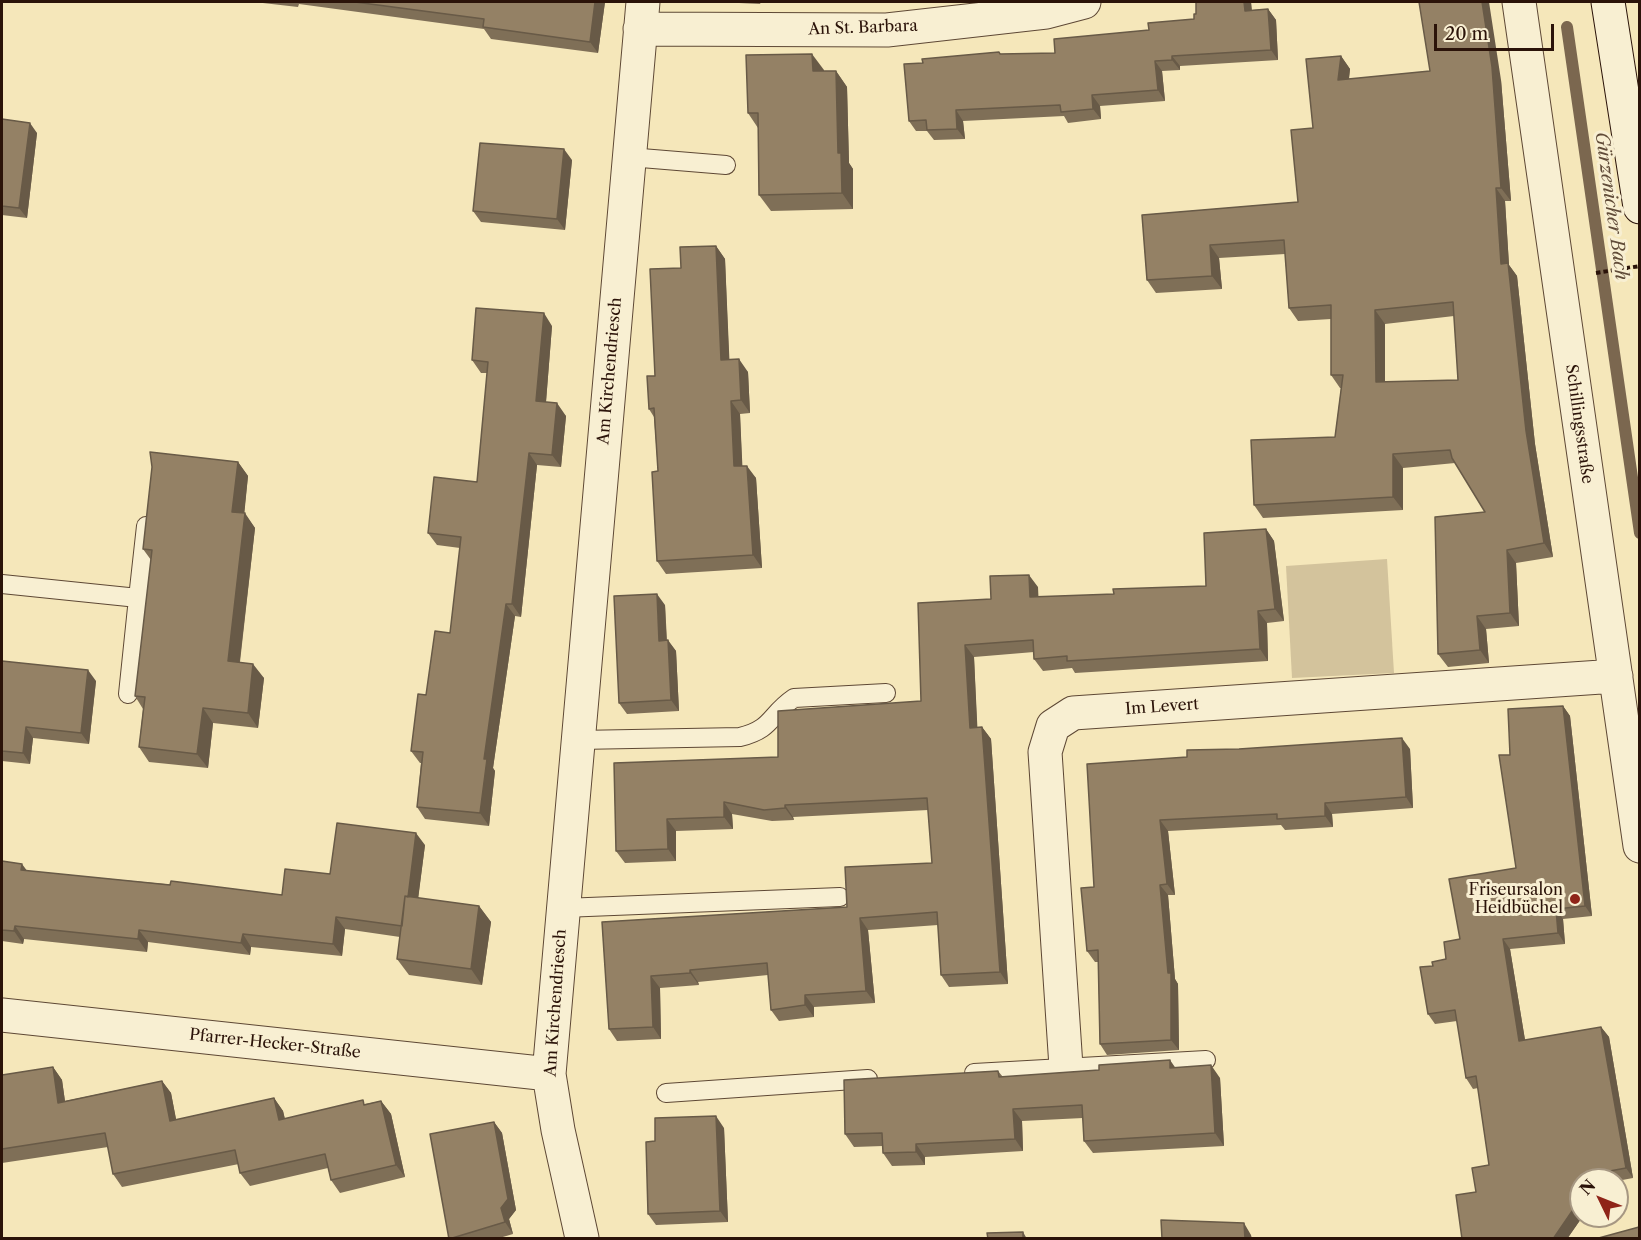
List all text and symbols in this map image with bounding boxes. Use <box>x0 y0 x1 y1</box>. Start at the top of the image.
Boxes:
scale bar <box>1437 12 1557 50</box>
street label: An St. Barbara <box>808 16 918 40</box>
text: 20 m <box>1445 23 1488 45</box>
water label: Gürzenicher Bach <box>1590 130 1632 282</box>
street label: Am Kirchendriesch <box>594 296 626 446</box>
street label: Schillingsstraße <box>1561 363 1597 485</box>
street label: Im Levert <box>1124 695 1200 719</box>
place label: Friseursalon Heidbüchel <box>1469 880 1563 918</box>
marker: Friseursalon Heidbüchel <box>1568 892 1582 906</box>
street label: Am Kirchendriesch <box>541 929 571 1077</box>
street label: Pfarrer-Hecker-Straße <box>188 1025 362 1063</box>
north arrow <box>1569 1168 1629 1228</box>
text: N <box>1575 1175 1599 1199</box>

